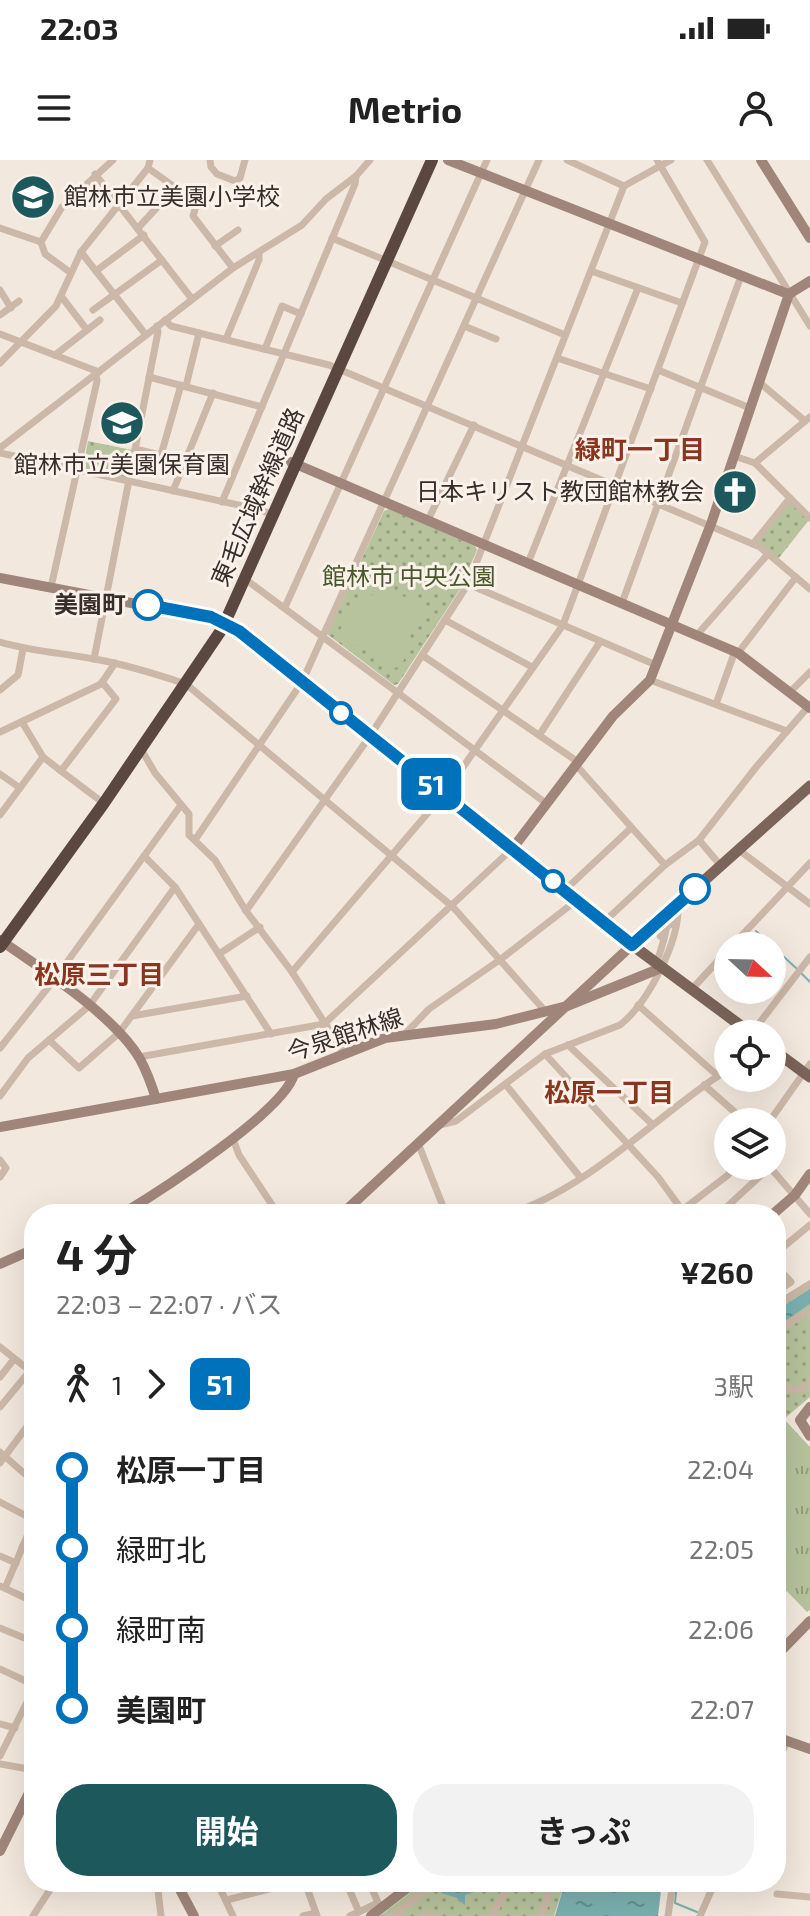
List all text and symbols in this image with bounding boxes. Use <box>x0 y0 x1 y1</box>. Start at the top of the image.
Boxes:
text: 22:03 <box>40 10 119 46</box>
icon: menu <box>32 86 76 130</box>
icon: person <box>734 86 778 130</box>
text: Metrio <box>348 87 462 130</box>
school or university icon: 館林市立美園小学校 <box>9 173 57 221</box>
place label: 館林市立美園小学校 <box>64 181 280 210</box>
school or university icon: 館林市立美園保育園 <box>98 399 146 447</box>
street label: 東毛広域幹線道路 <box>204 403 309 590</box>
district label: 緑町一丁目 <box>575 433 705 464</box>
place label: 館林市立美園保育園 <box>14 449 230 478</box>
church icon: 日本キリスト教団館林教会 <box>711 468 759 516</box>
place label: 日本キリスト教団館林教会 <box>416 476 704 505</box>
park label: 館林市 中央公園 <box>322 561 496 590</box>
place label: 美園町 <box>54 589 126 618</box>
marker: 美園町 <box>133 590 163 620</box>
unlabelled marker <box>330 702 352 724</box>
line badge: 51 <box>395 758 467 810</box>
text: 51 <box>417 767 445 801</box>
unlabelled marker <box>542 870 564 892</box>
unlabelled marker <box>680 874 710 904</box>
north arrow <box>714 932 786 1004</box>
map controls <box>714 932 786 1180</box>
district label: 松原三丁目 <box>34 958 164 989</box>
street label: 今泉館林線 <box>283 1001 406 1066</box>
button: locate <box>714 1020 786 1092</box>
district label: 松原一丁目 <box>544 1076 674 1107</box>
button: layers <box>714 1108 786 1180</box>
text: 4 分 <box>56 1227 138 1280</box>
text: ¥260 <box>680 1254 754 1290</box>
text: 22:03 – 22:07 · バス <box>56 1288 283 1319</box>
icon: walk <box>56 1362 100 1406</box>
icon: forward <box>134 1362 178 1406</box>
text: 51 <box>206 1367 234 1401</box>
text: 1 <box>112 1369 122 1400</box>
text: 3駅 <box>714 1370 754 1401</box>
text: 松原一丁目 <box>116 1451 266 1487</box>
text: 22:04 <box>687 1453 754 1484</box>
text: 緑町北 <box>116 1531 206 1567</box>
text: 22:05 <box>689 1533 754 1564</box>
text: 緑町南 <box>116 1611 206 1647</box>
text: 22:06 <box>688 1613 754 1644</box>
text: 美園町 <box>116 1691 206 1727</box>
text: 22:07 <box>690 1693 754 1724</box>
button: 開始 <box>56 1784 397 1876</box>
button: きっぷ <box>413 1784 754 1876</box>

